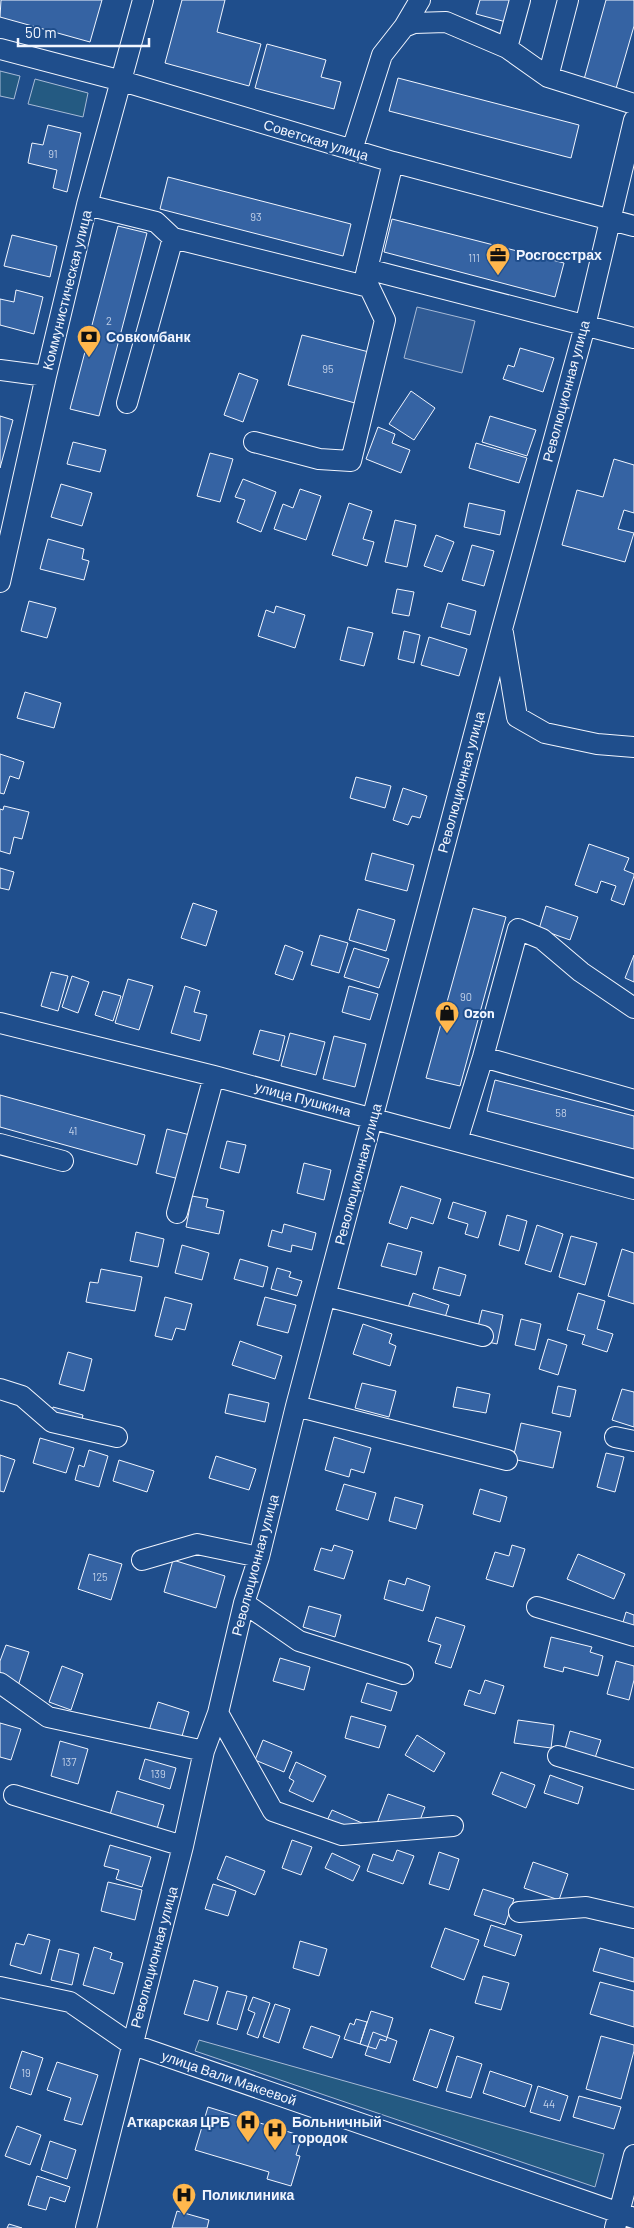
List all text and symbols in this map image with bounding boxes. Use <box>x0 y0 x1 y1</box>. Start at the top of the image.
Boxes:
scale bar <box>18 15 149 47</box>
text: 50 m <box>25 23 57 41</box>
street label: Советская улица <box>262 115 371 164</box>
house number: 91 <box>48 147 58 160</box>
street label: Коммунистическая улица <box>38 208 95 372</box>
house number: 93 <box>250 210 262 223</box>
office icon: Росгосстрах <box>485 242 511 276</box>
place label: Росгосстрах <box>516 246 602 263</box>
house number: 111 <box>468 251 480 264</box>
house number: 2 <box>106 314 112 327</box>
street label: Революционная улица <box>538 318 593 463</box>
bank icon: Совкомбанк <box>76 324 102 358</box>
place label: Совкомбанк <box>106 328 192 345</box>
house number: 95 <box>322 362 334 375</box>
street label: Революционная улица <box>433 709 488 854</box>
house number: 90 <box>460 990 472 1003</box>
shop icon: Ozon <box>434 1000 460 1034</box>
place label: Ozon <box>464 1004 495 1021</box>
street label: улица Пушкина <box>253 1077 353 1120</box>
street label: Революционная улица <box>330 1101 385 1246</box>
house number: 58 <box>555 1106 567 1119</box>
house number: 41 <box>69 1124 77 1137</box>
street label: Революционная улица <box>227 1492 282 1637</box>
house number: 125 <box>92 1570 108 1583</box>
house number: 137 <box>62 1755 76 1768</box>
house number: 139 <box>150 1767 166 1780</box>
street label: Революционная улица <box>126 1884 181 2029</box>
street label: улица Вали Макеевой <box>159 2046 299 2109</box>
house number: 19 <box>21 2066 31 2079</box>
house number: 44 <box>543 2097 555 2110</box>
hospital icon: Аткарская ЦРБ <box>235 2109 261 2143</box>
place label: Аткарская ЦРБ <box>127 2113 230 2130</box>
place label: Больничный городок <box>292 2113 382 2146</box>
hospital icon: Больничный городок <box>262 2117 288 2151</box>
hospital icon: Поликлиника <box>171 2182 197 2216</box>
place label: Поликлиника <box>202 2186 295 2203</box>

